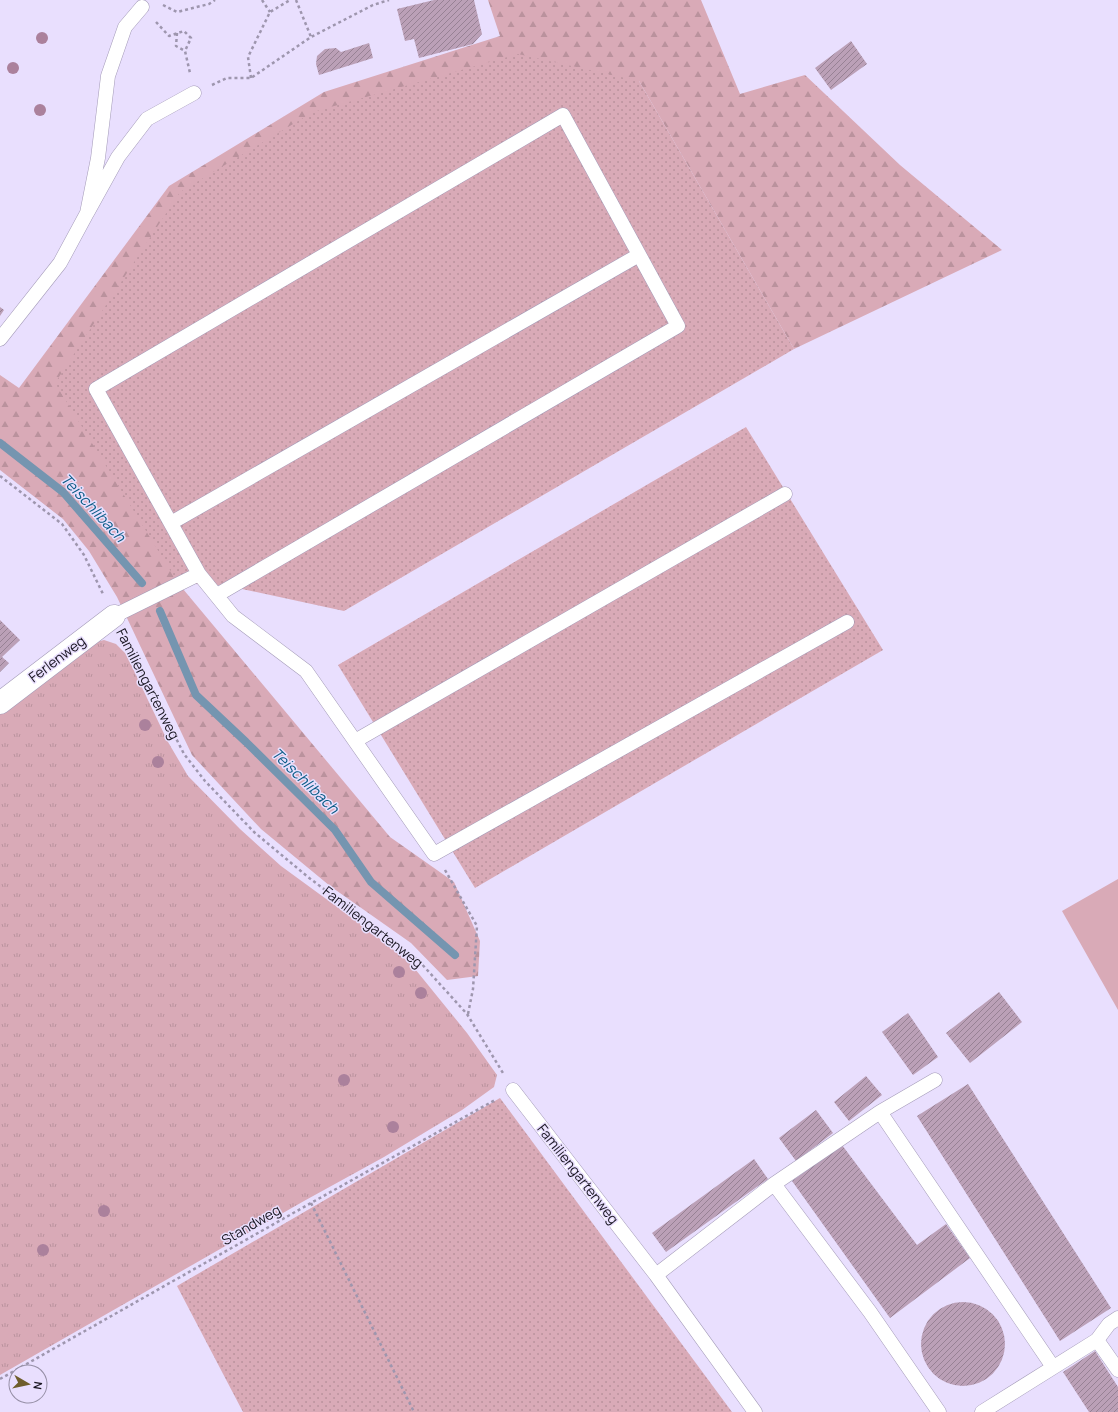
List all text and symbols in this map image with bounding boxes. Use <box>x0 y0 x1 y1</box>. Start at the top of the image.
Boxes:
water label: Teischlibach <box>56 469 131 547</box>
street label: Familiengartenweg <box>112 625 185 743</box>
street label: Ferlenweg <box>24 631 89 686</box>
water label: Teischlibach <box>267 743 345 819</box>
street label: Familiengartenweg <box>319 882 427 972</box>
street label: Familiengartenweg <box>533 1120 623 1228</box>
street label: Standweg <box>218 1200 284 1249</box>
north arrow <box>8 1364 48 1404</box>
text: N <box>30 1381 46 1391</box>

